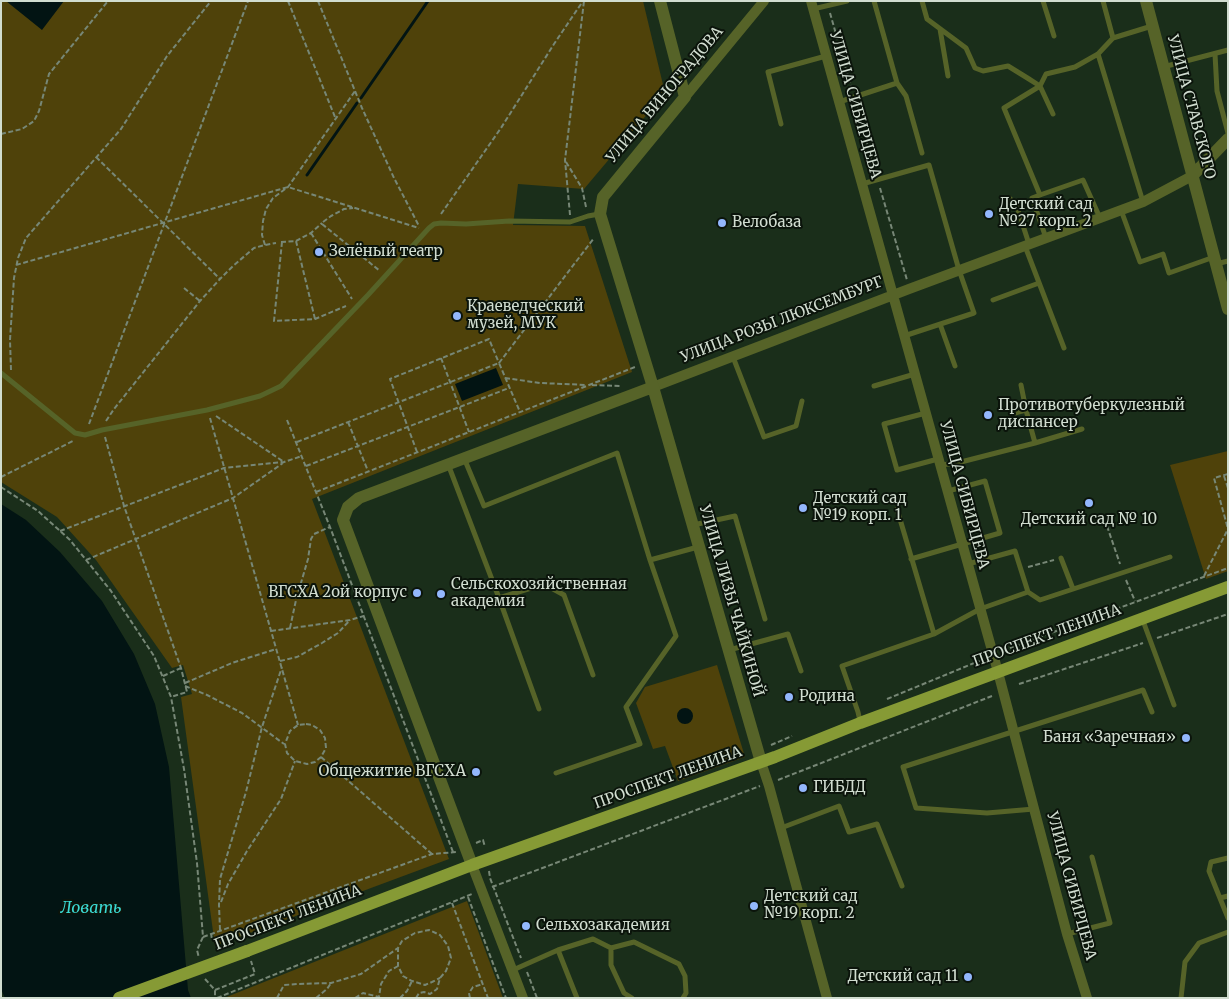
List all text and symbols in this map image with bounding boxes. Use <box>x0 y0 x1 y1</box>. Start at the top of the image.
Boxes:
street label: УЛИЦА ВИНОГРАДОВА <box>603 23 727 167</box>
street label: УЛИЦА СИБИРЦЕВА <box>825 29 885 181</box>
street label: УЛИЦА СТАВСКОГО <box>1163 33 1219 181</box>
place label: Детский сад №27 корп. 2 <box>999 196 1093 231</box>
marker: Детский сад №27 корп. 2 <box>983 208 995 220</box>
place label: Велобаза <box>732 214 801 232</box>
marker: Велобаза <box>716 217 728 229</box>
place label: Зелёный театр <box>329 243 443 261</box>
marker: Зелёный театр <box>313 246 325 258</box>
street label: УЛИЦА РОЗЫ ЛЮКСЕМБУРГ <box>678 273 886 367</box>
place label: Краеведческий музей, МУК <box>467 298 584 333</box>
marker: Краеведческий музей, МУК <box>451 310 463 322</box>
place label: Противотуберкулезный диспансер <box>998 397 1185 432</box>
marker: Противотуберкулезный диспансер <box>982 409 994 421</box>
street label: УЛИЦА СИБИРЦЕВА <box>935 419 993 571</box>
place label: Детский сад №19 корп. 1 <box>813 490 907 525</box>
marker: Детский сад № 10 <box>1083 497 1095 509</box>
marker: Детский сад №19 корп. 1 <box>797 502 809 514</box>
street label: УЛИЦА ЛИЗЫ ЧАЙКИНОЙ <box>695 503 767 699</box>
place label: Детский сад № 10 <box>1021 511 1157 529</box>
place label: Сельскохозяйственная академия <box>451 576 627 611</box>
place label: ВГСХА 2ой корпус <box>268 584 407 602</box>
marker: ВГСХА 2ой корпус <box>411 587 423 599</box>
marker: Сельскохозяйственная академия <box>435 588 447 600</box>
street label: ПРОСПЕКТ ЛЕНИНА <box>971 601 1123 671</box>
place label: Родина <box>799 688 855 706</box>
marker: Родина <box>783 691 795 703</box>
place label: Баня «Заречная» <box>1043 729 1176 747</box>
marker: Баня «Заречная» <box>1180 732 1192 744</box>
street label: ПРОСПЕКТ ЛЕНИНА <box>592 743 744 813</box>
place label: Общежитие ВГСХА <box>318 763 466 781</box>
marker: Общежитие ВГСХА <box>470 766 482 778</box>
place label: ГИБДД <box>813 779 866 797</box>
marker: ГИБДД <box>797 782 809 794</box>
street label: УЛИЦА СИБИРЦЕВА <box>1042 810 1100 962</box>
street label: ПРОСПЕКТ ЛЕНИНА <box>212 882 364 954</box>
place label: Детский сад №19 корп. 2 <box>764 888 858 923</box>
water label: Ловать <box>61 898 121 918</box>
marker: Детский сад №19 корп. 2 <box>748 900 760 912</box>
place label: Сельхозакадемия <box>536 917 670 935</box>
marker: Сельхозакадемия <box>520 920 532 932</box>
place label: Детский сад 11 <box>847 968 958 986</box>
marker: Детский сад 11 <box>962 971 974 983</box>

